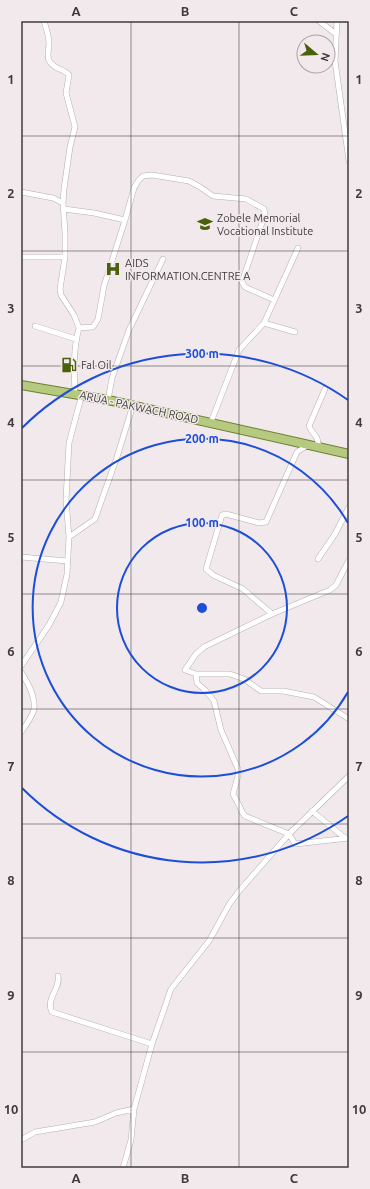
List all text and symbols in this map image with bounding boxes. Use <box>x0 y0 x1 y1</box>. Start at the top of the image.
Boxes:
text: A <box>71 4 81 18</box>
text: B <box>181 4 190 18</box>
text: C <box>290 4 299 18</box>
north arrow <box>296 34 336 74</box>
text: N <box>318 51 332 63</box>
text: 1 <box>7 72 15 86</box>
text: 1 <box>355 72 363 86</box>
text: 2 <box>7 186 15 200</box>
text: 2 <box>355 186 363 200</box>
place label: Zobele Memorial Vocational Institute <box>217 212 313 237</box>
school or university icon: Zobele Memorial Vocational Institute <box>196 215 214 233</box>
place label: AIDS INFORMATION.CENTRE A <box>125 257 251 282</box>
hospital icon: AIDS INFORMATION.CENTRE A <box>104 260 122 278</box>
text: 3 <box>7 301 15 315</box>
text: 3 <box>355 301 363 315</box>
text: 300 m <box>185 347 219 360</box>
fuel station icon: Fal Oil <box>60 356 78 374</box>
place label: Fal Oil <box>81 359 112 371</box>
street label: ARUA - PAKWACH ROAD <box>79 389 200 426</box>
text: 4 <box>7 415 15 429</box>
text: 4 <box>355 415 363 429</box>
text: 200 m <box>185 432 219 445</box>
text: 100 m <box>185 516 219 529</box>
text: 5 <box>7 530 15 544</box>
text: 5 <box>355 530 363 544</box>
centre of rings <box>195 601 209 615</box>
text: 6 <box>7 644 15 658</box>
text: 6 <box>355 644 363 658</box>
text: 7 <box>7 759 15 773</box>
text: 7 <box>355 759 363 773</box>
text: 8 <box>7 873 15 887</box>
text: 8 <box>355 873 363 887</box>
text: 9 <box>7 988 15 1002</box>
text: 9 <box>355 988 363 1002</box>
text: 10 <box>4 1102 18 1116</box>
text: 10 <box>352 1102 366 1116</box>
text: A <box>71 1171 81 1185</box>
text: B <box>181 1171 190 1185</box>
text: C <box>290 1171 299 1185</box>

